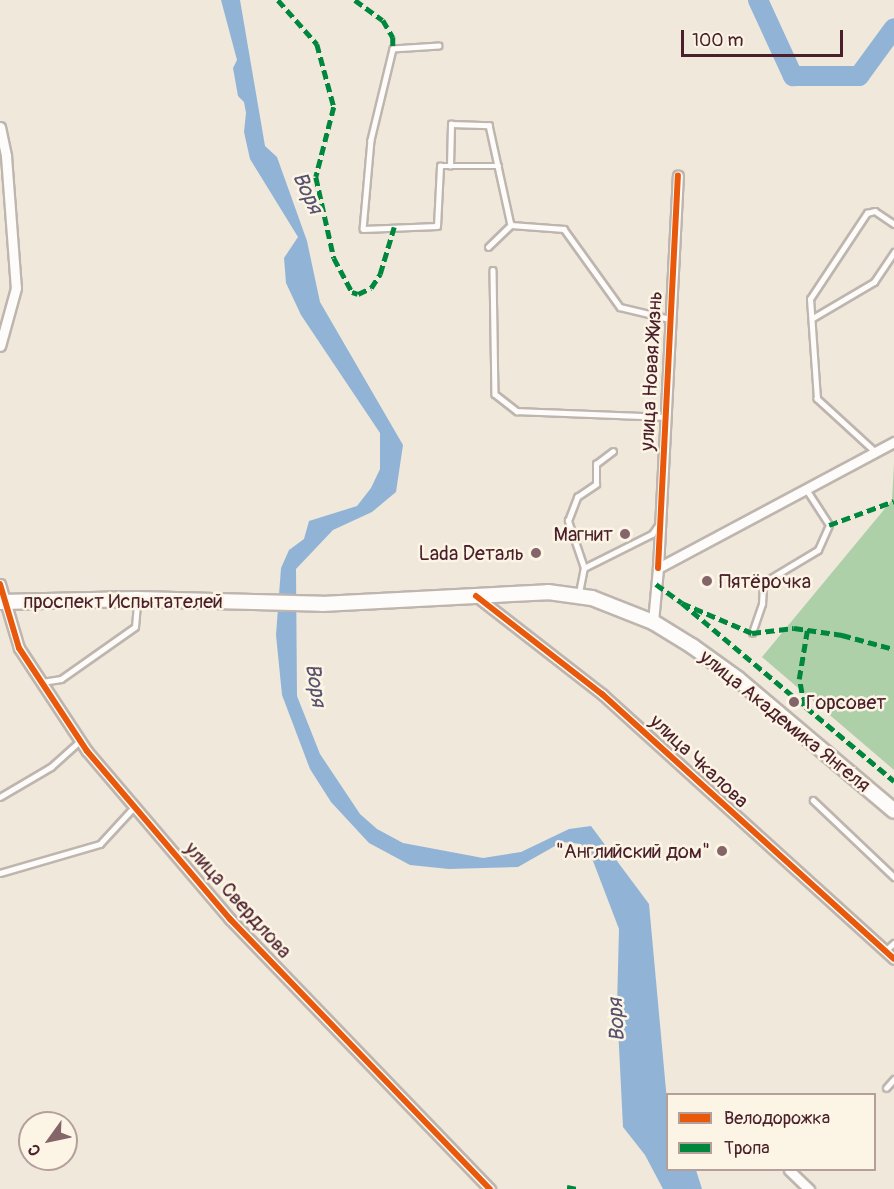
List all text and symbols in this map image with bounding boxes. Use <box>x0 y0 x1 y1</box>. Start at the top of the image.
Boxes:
scale bar <box>684 18 846 56</box>
text: 100 m <box>692 29 744 52</box>
water label: Воря <box>287 168 327 218</box>
street label: улица Новая Жизнь <box>635 290 667 452</box>
place label: Магнит <box>554 522 613 546</box>
marker: Магнит <box>618 527 632 541</box>
place label: Lada Dеталь <box>419 541 524 565</box>
marker: Lada Dеталь <box>529 546 543 560</box>
place label: Пятёрочка <box>719 569 811 593</box>
marker: Пятёрочка <box>700 574 714 588</box>
street label: проспект Испытателей <box>23 589 223 613</box>
street label: улица Академика Янгеля <box>695 645 875 797</box>
water label: Воря <box>299 662 331 708</box>
place label: Горсовет <box>806 690 886 714</box>
marker: Горсовет <box>787 695 801 709</box>
street label: улица Чкалова <box>645 709 753 813</box>
street label: улица Свердлова <box>180 837 296 963</box>
place label: "Английский дом" <box>556 839 710 863</box>
marker: "Английский дом" <box>715 844 729 858</box>
water label: Воря <box>603 998 631 1042</box>
legend <box>666 1093 876 1171</box>
text: Велодорожка <box>724 1107 830 1130</box>
north arrow <box>18 1111 78 1171</box>
text: Тропа <box>724 1137 770 1160</box>
text: С <box>24 1140 46 1159</box>

